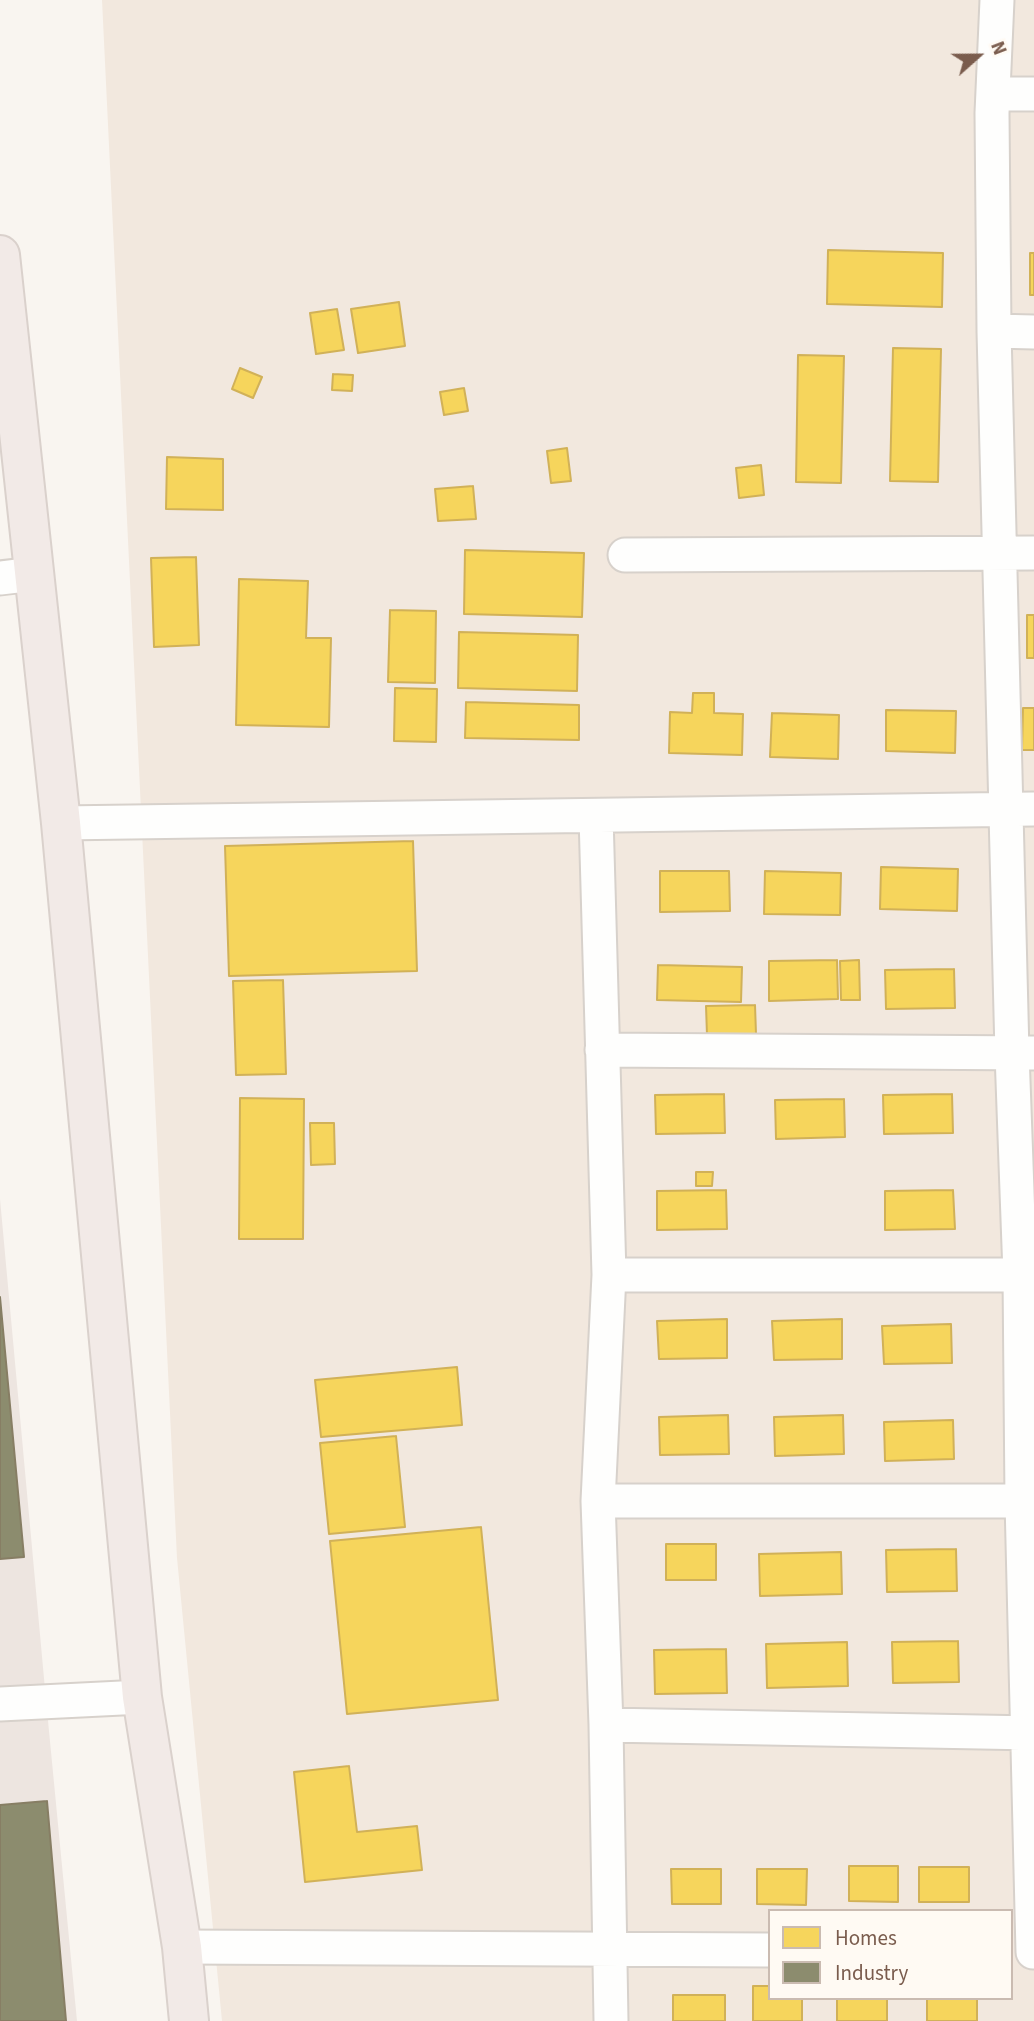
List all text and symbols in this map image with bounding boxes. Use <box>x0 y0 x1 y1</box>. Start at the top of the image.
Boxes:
north arrow <box>943 21 1013 91</box>
text: N <box>983 38 1013 59</box>
legend <box>768 1909 1013 2000</box>
text: Homes <box>835 1923 897 1953</box>
text: Industry <box>835 1958 908 1988</box>

